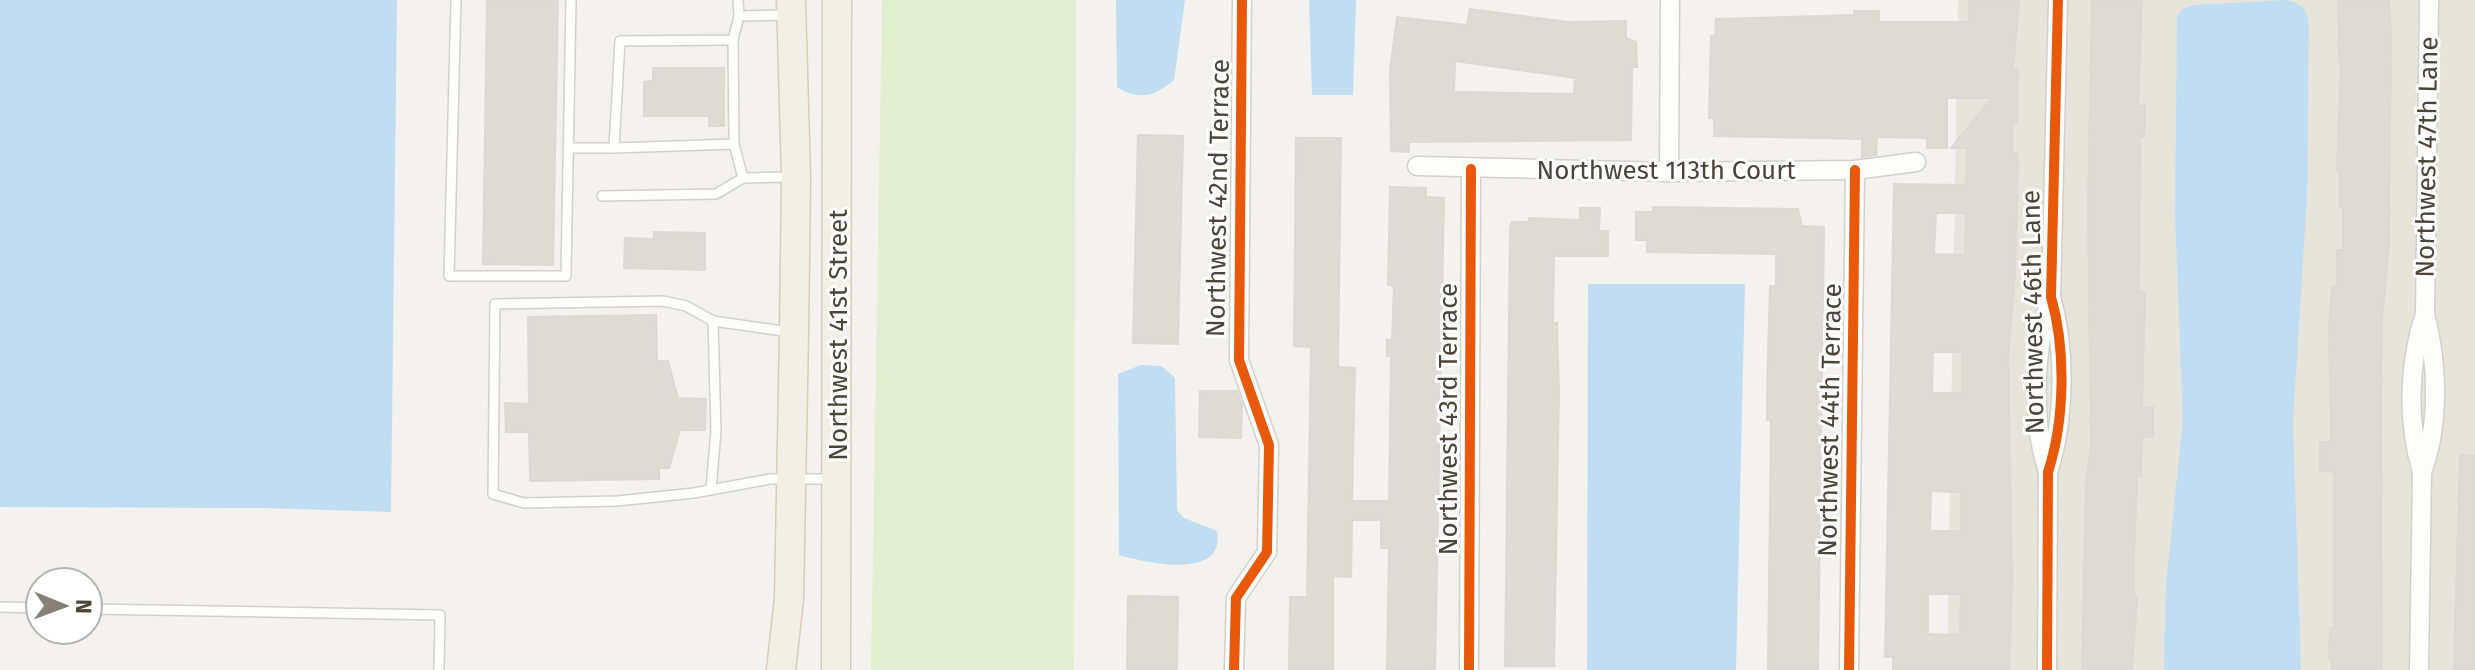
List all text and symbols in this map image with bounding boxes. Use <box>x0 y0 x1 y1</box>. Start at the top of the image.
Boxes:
street label: Northwest 47th Lane <box>2409 36 2445 278</box>
street label: Northwest 42nd Terrace <box>1200 59 1236 337</box>
street label: Northwest 113th Court <box>1536 155 1796 186</box>
street label: Northwest 46th Lane <box>2015 190 2051 434</box>
street label: Northwest 41st Street <box>823 209 854 461</box>
street label: Northwest 43rd Terrace <box>1433 283 1464 555</box>
street label: Northwest 44th Terrace <box>1812 283 1848 557</box>
north arrow <box>24 566 104 646</box>
text: N <box>70 599 97 614</box>

